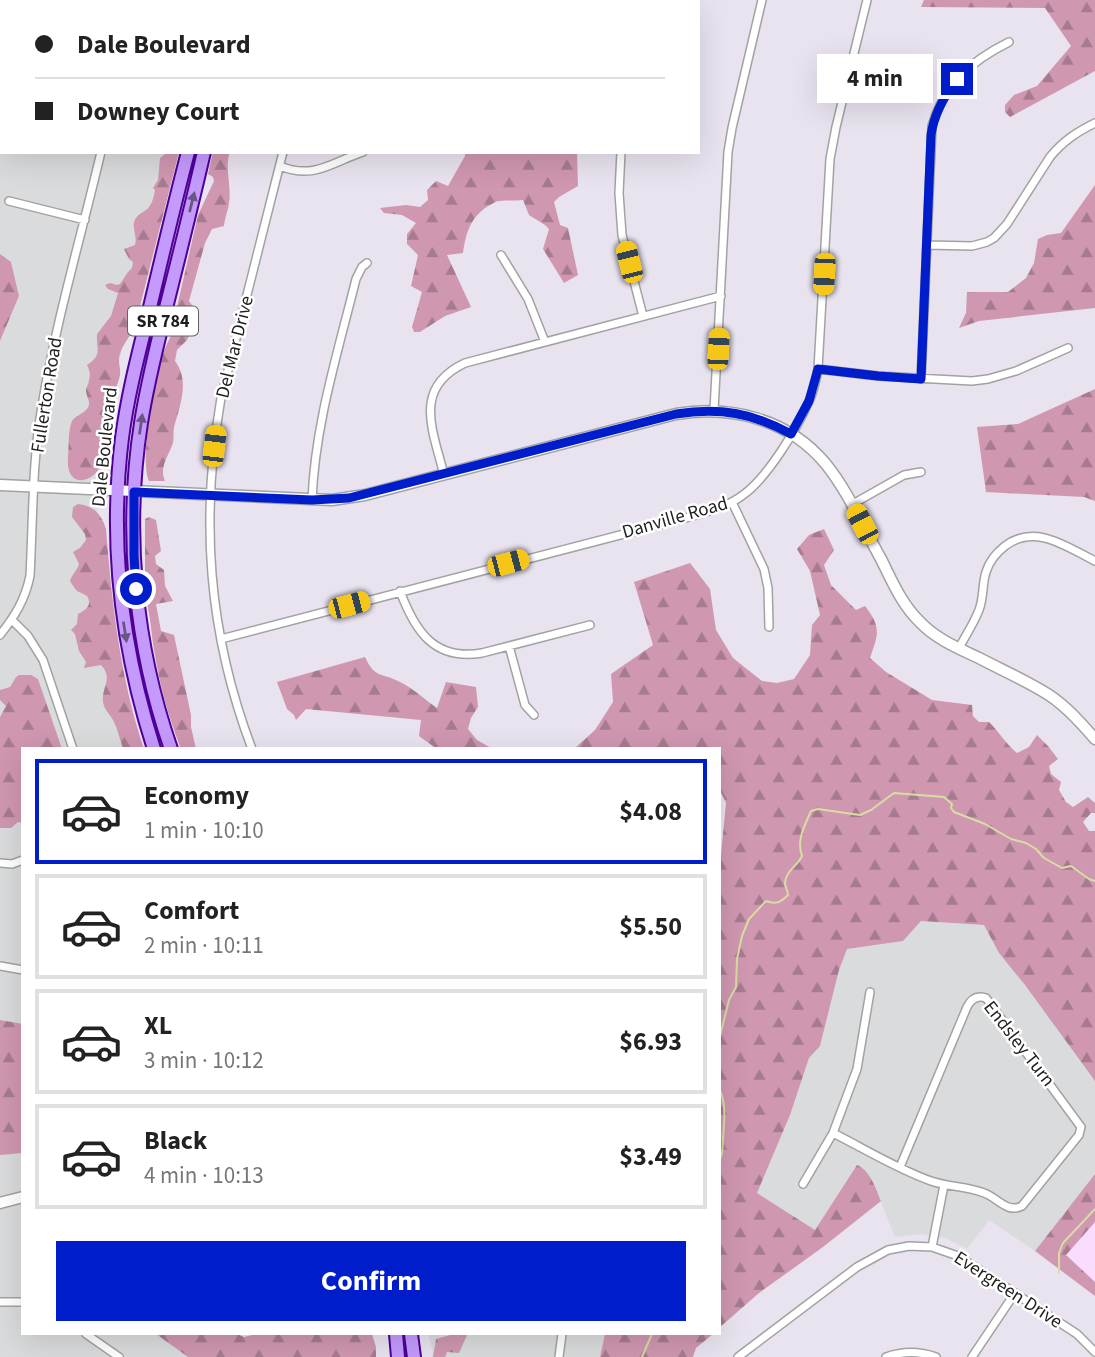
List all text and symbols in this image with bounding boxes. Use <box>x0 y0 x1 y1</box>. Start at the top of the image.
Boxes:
text: Dale Boulevard <box>77 26 251 63</box>
callout: 4 min <box>817 55 932 104</box>
text: 4 min <box>847 62 903 95</box>
route end <box>941 63 973 95</box>
text: Downey Court <box>77 93 239 130</box>
one-way arrow <box>187 191 198 213</box>
car <box>614 239 645 285</box>
car <box>813 252 836 296</box>
street label: Del Mar Drive <box>209 293 261 401</box>
road number: SR 784 <box>128 306 198 335</box>
car <box>707 327 730 371</box>
street label: Fullerton Road <box>25 335 69 455</box>
street label: Dale Boulevard <box>85 386 125 508</box>
one-way arrow <box>135 413 146 435</box>
car <box>202 424 227 468</box>
street label: Danville Road <box>619 490 731 546</box>
car <box>843 501 882 547</box>
car <box>485 547 532 579</box>
route start <box>120 573 152 605</box>
car <box>326 589 373 621</box>
one-way arrow <box>120 621 131 643</box>
text: Economy <box>144 777 249 814</box>
icon: car <box>60 780 123 843</box>
text: $4.08 <box>619 793 682 830</box>
text: 1 min · 10:10 <box>144 814 264 847</box>
text: Comfort <box>144 892 239 929</box>
icon: car <box>60 895 123 958</box>
text: $5.50 <box>619 908 682 945</box>
text: 2 min · 10:11 <box>144 929 264 962</box>
street label: Endsley Turn <box>977 995 1061 1093</box>
text: XL <box>144 1007 172 1044</box>
icon: car <box>60 1010 123 1073</box>
text: $6.93 <box>619 1023 682 1060</box>
text: 3 min · 10:12 <box>144 1044 264 1077</box>
text: Black <box>144 1122 207 1159</box>
icon: car <box>60 1125 123 1188</box>
text: $3.49 <box>619 1138 682 1175</box>
text: 4 min · 10:13 <box>144 1159 264 1192</box>
button: Confirm <box>56 1241 686 1321</box>
street label: Evergreen Drive <box>948 1245 1068 1335</box>

